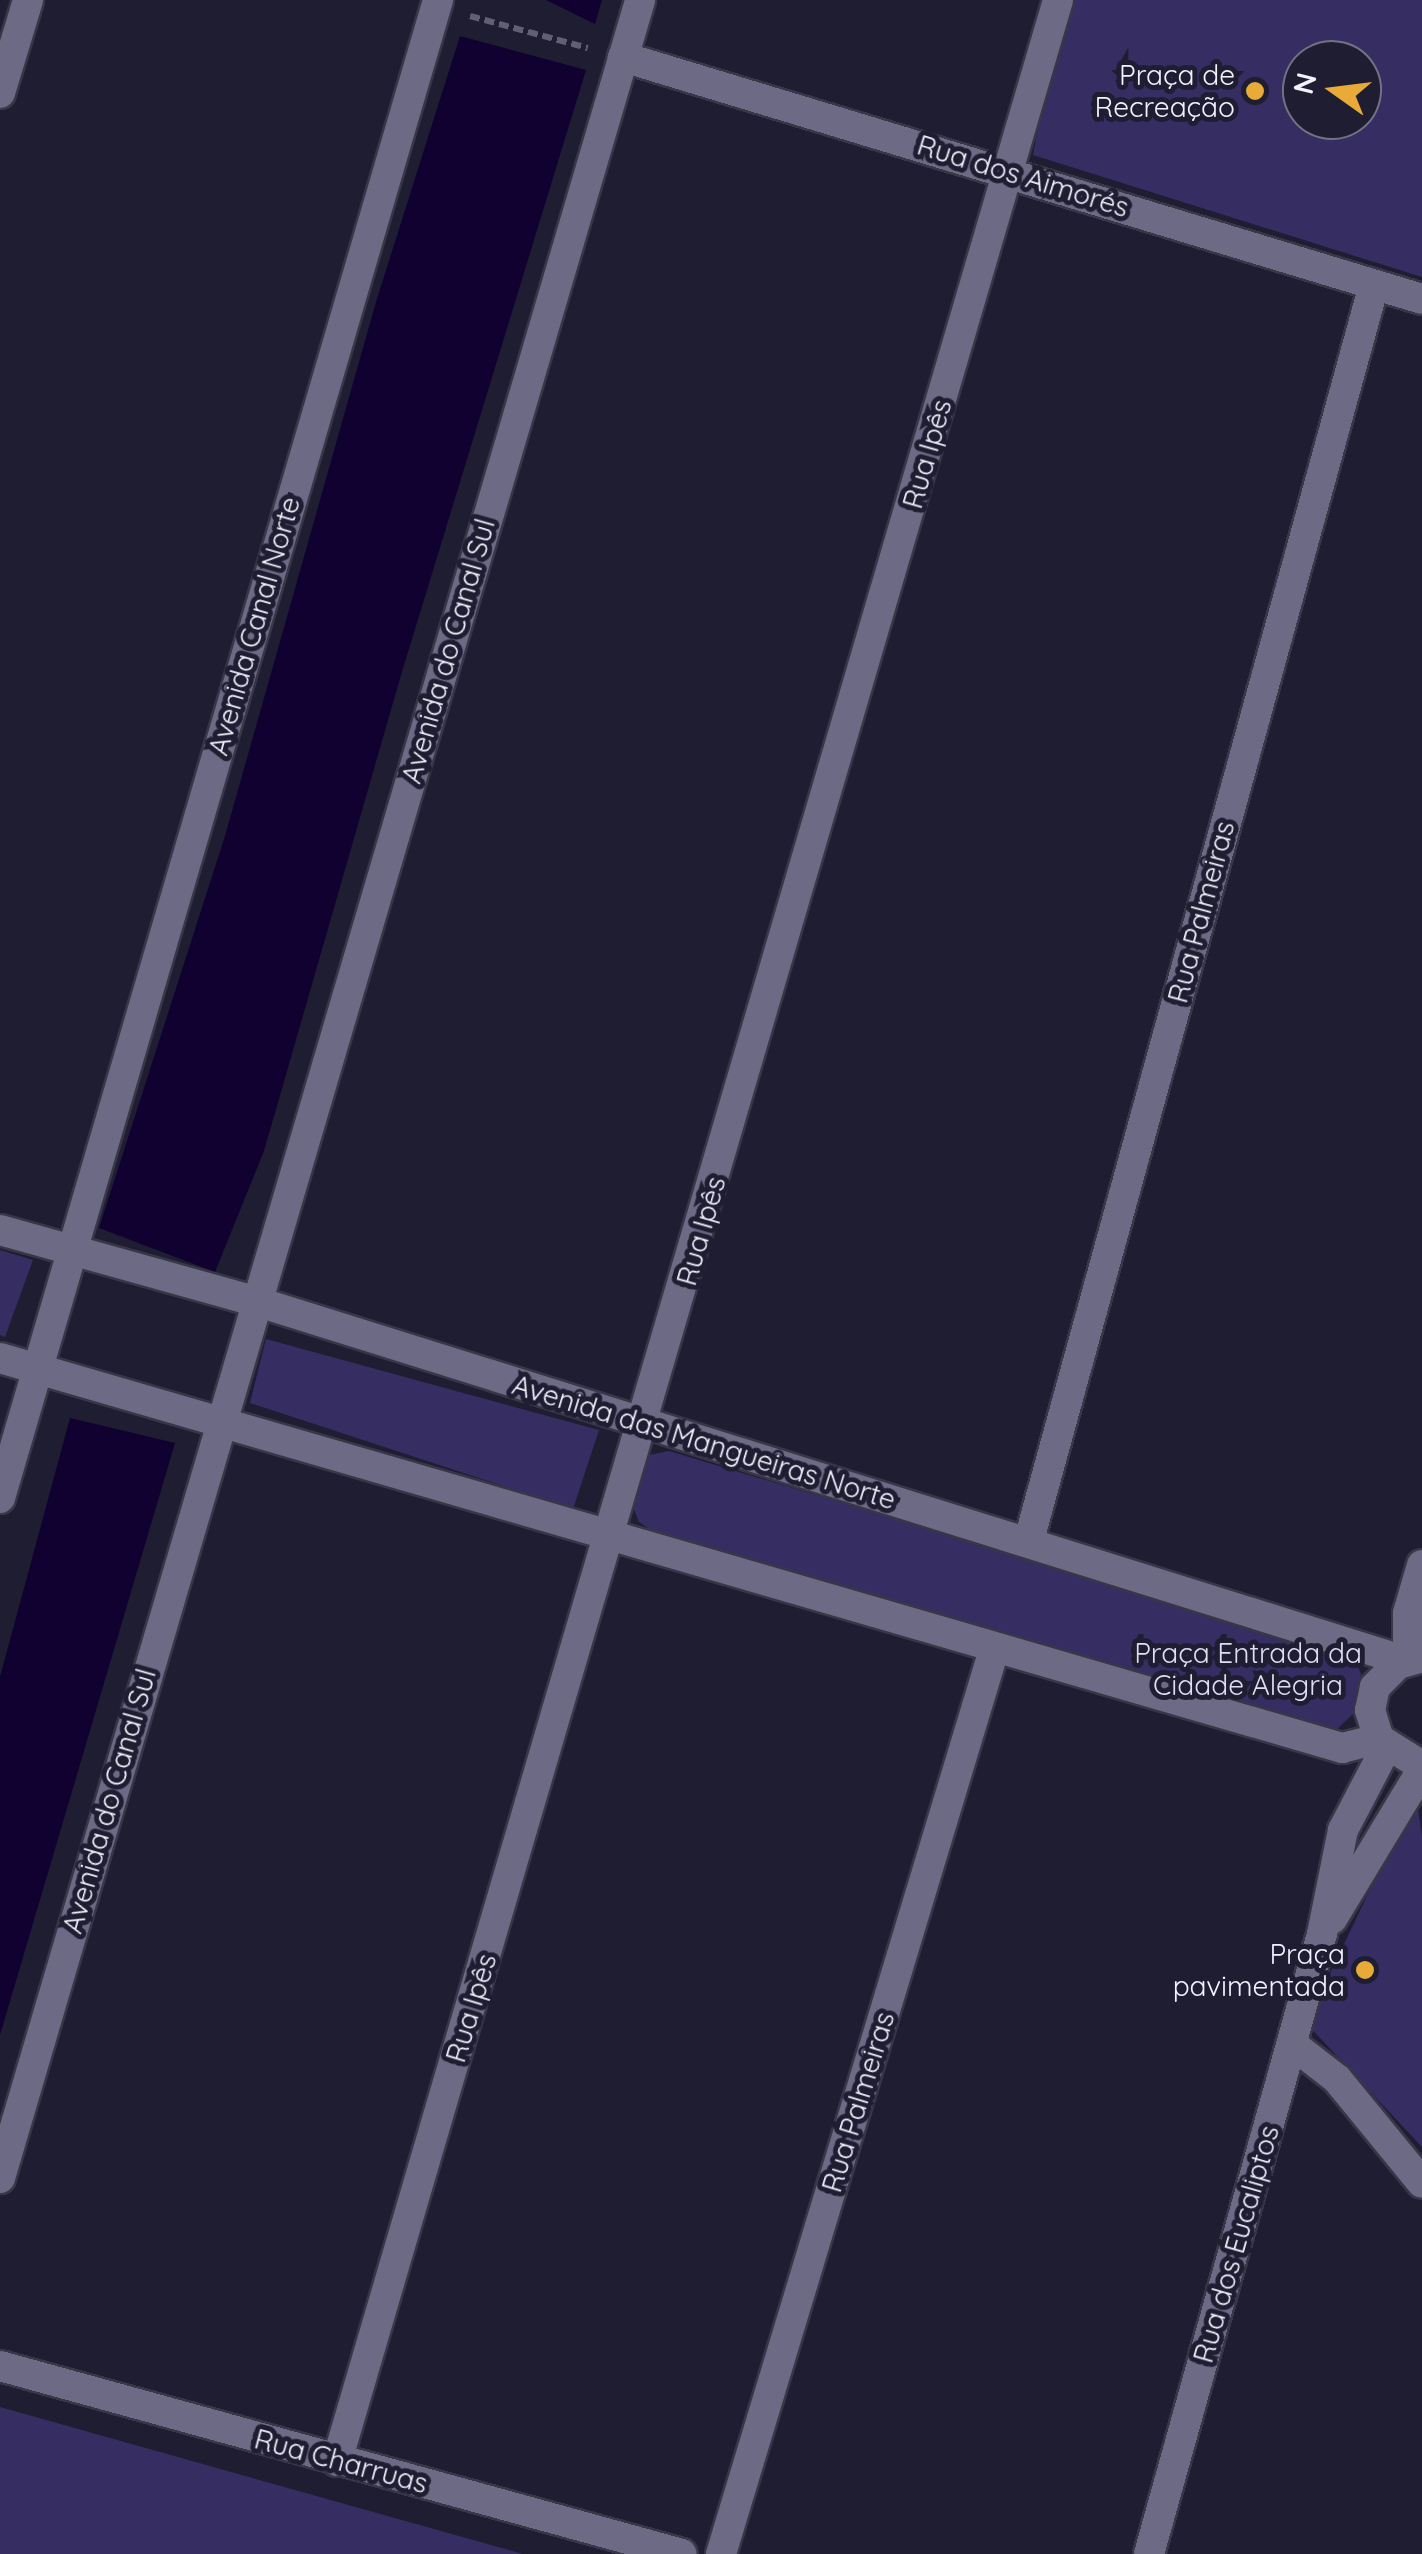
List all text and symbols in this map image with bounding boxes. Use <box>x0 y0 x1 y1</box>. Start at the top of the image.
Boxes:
north arrow <box>1282 40 1382 140</box>
place label: Praça de Recreação <box>1095 58 1235 124</box>
text: N <box>1285 69 1324 97</box>
marker: Praça de Recreação <box>1244 80 1266 102</box>
street label: Rua dos Aimorés <box>913 128 1133 224</box>
street label: Rua Ipês <box>895 396 959 512</box>
street label: Avenida Canal Norte <box>201 493 307 759</box>
street label: Avenida do Canal Sul <box>394 515 502 787</box>
street label: Rua Palmeiras <box>1161 817 1241 1007</box>
street label: Rua Ipês <box>669 1173 733 1289</box>
street label: Avenida das Mangueiras Norte <box>508 1368 900 1516</box>
park label: Praça Entrada da Cidade Alegria <box>1134 1636 1362 1702</box>
street label: Avenida do Canal Sul <box>55 1665 163 1937</box>
place label: Praça pavimentada <box>1173 1937 1345 2003</box>
street label: Rua Ipês <box>439 1950 503 2066</box>
marker: Praça pavimentada <box>1354 1959 1376 1981</box>
street label: Rua Palmeiras <box>815 2008 901 2196</box>
street label: Rua dos Eucaliptos <box>1186 2121 1286 2367</box>
street label: Rua Charruas <box>251 2422 431 2500</box>

